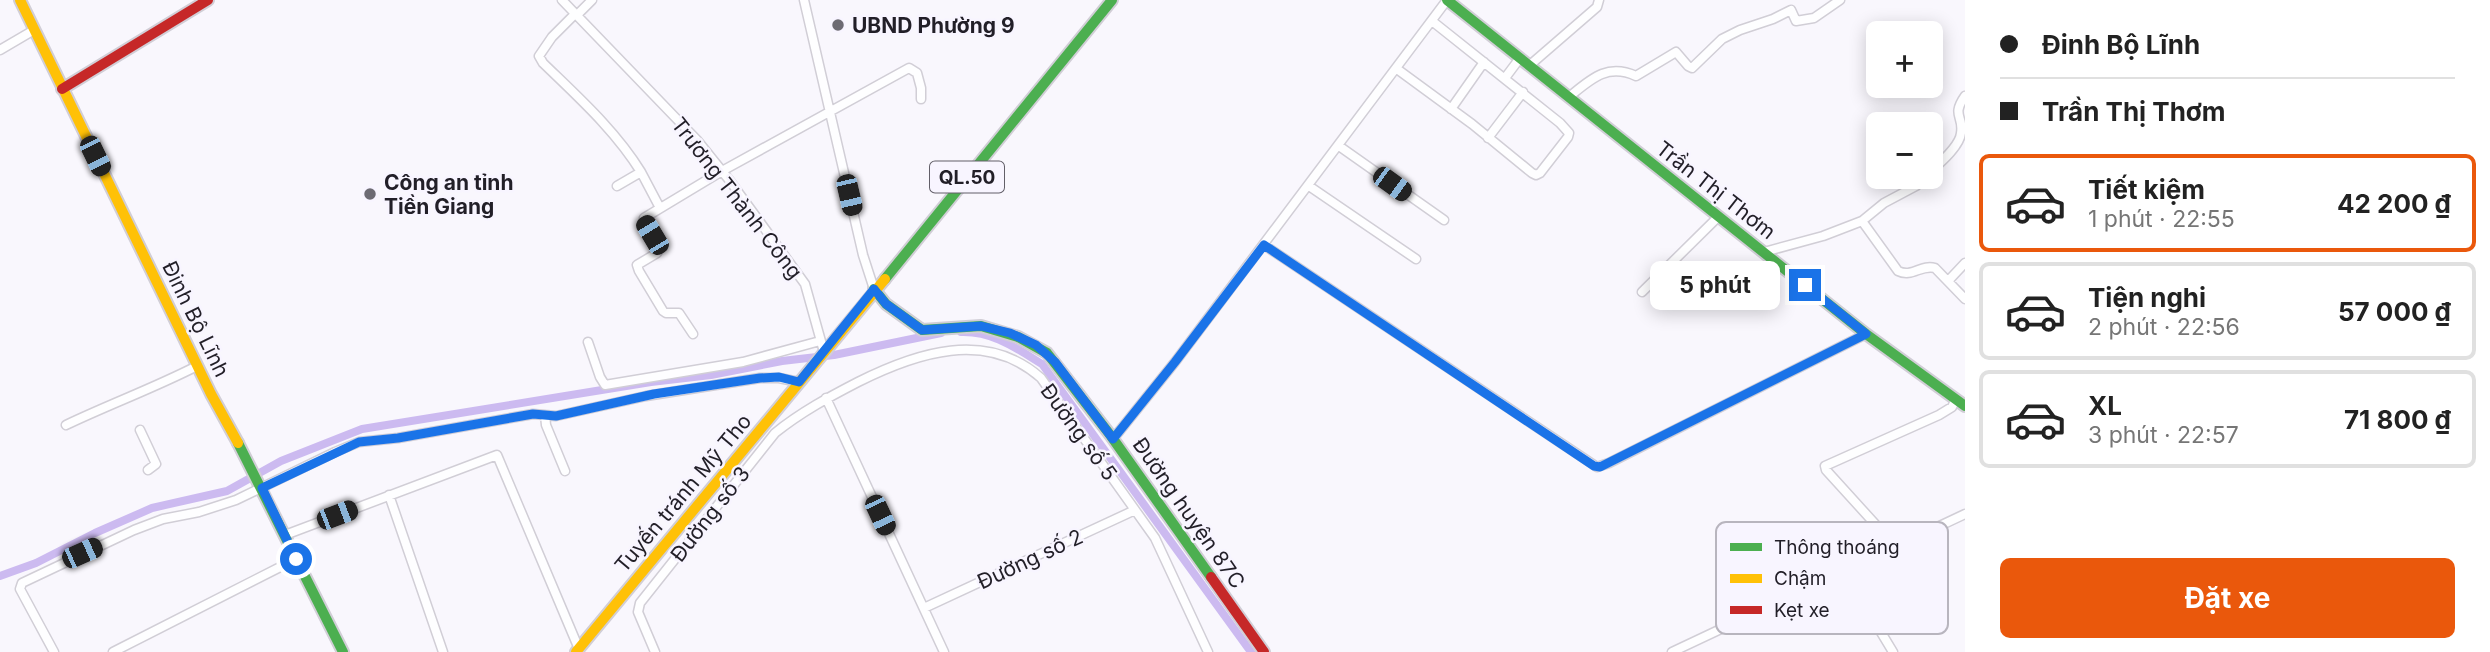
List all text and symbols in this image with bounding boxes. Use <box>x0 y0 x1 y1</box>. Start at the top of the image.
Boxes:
place label: UBND Phường 9 <box>852 13 1015 38</box>
marker: UBND Phường 9 <box>830 17 846 33</box>
map controls <box>1866 21 1943 189</box>
button: + <box>1866 21 1943 98</box>
text: Đinh Bộ Lĩnh <box>2042 29 2200 60</box>
text: Trần Thị Thơm <box>2042 96 2225 127</box>
street label: Trương Thành Công <box>666 112 808 284</box>
button: − <box>1866 112 1943 189</box>
car <box>77 133 114 179</box>
street label: Trần Thị Thơm <box>1651 136 1781 244</box>
road number: QL.50 <box>930 162 1004 192</box>
car <box>1369 163 1416 205</box>
place label: Công an tỉnh Tiền Giang <box>384 170 514 219</box>
car <box>835 172 864 218</box>
icon: car <box>2004 172 2067 235</box>
text: Tiết kiệm <box>2088 174 2205 205</box>
marker: Công an tỉnh Tiền Giang <box>362 186 378 202</box>
text: 42 200 ₫ <box>2337 188 2451 219</box>
text: 1 phút · 22:55 <box>2088 205 2235 233</box>
car <box>633 212 672 258</box>
street label: Đinh Bộ Lĩnh <box>157 257 235 381</box>
callout: 5 phút <box>1651 260 1780 310</box>
route end <box>1789 269 1821 301</box>
text: 5 phút <box>1679 271 1751 299</box>
icon: car <box>2004 280 2067 343</box>
text: Tiện nghi <box>2088 282 2206 313</box>
text: 57 000 ₫ <box>2338 296 2451 327</box>
text: 2 phút · 22:56 <box>2088 313 2240 341</box>
street label: Đường số 5 <box>1036 379 1122 485</box>
icon: car <box>2004 388 2067 451</box>
text: XL <box>2088 390 2122 421</box>
text: 71 800 ₫ <box>2344 404 2451 435</box>
street label: Tuyến tránh Mỹ Tho <box>609 409 757 577</box>
text: 3 phút · 22:57 <box>2088 421 2239 449</box>
street label: Đường huyện 87C <box>1128 433 1250 593</box>
street label: Đường số 3 <box>665 461 755 567</box>
car <box>862 492 899 538</box>
car <box>314 498 361 532</box>
legend <box>1716 522 1948 634</box>
street label: Đường số 2 <box>973 524 1087 594</box>
car <box>59 535 106 571</box>
text: Thông thoáng <box>1774 536 1900 559</box>
route start <box>280 543 312 575</box>
button: Đặt xe <box>2000 558 2455 638</box>
text: Chậm <box>1774 567 1826 590</box>
text: Kẹt xe <box>1774 599 1830 622</box>

